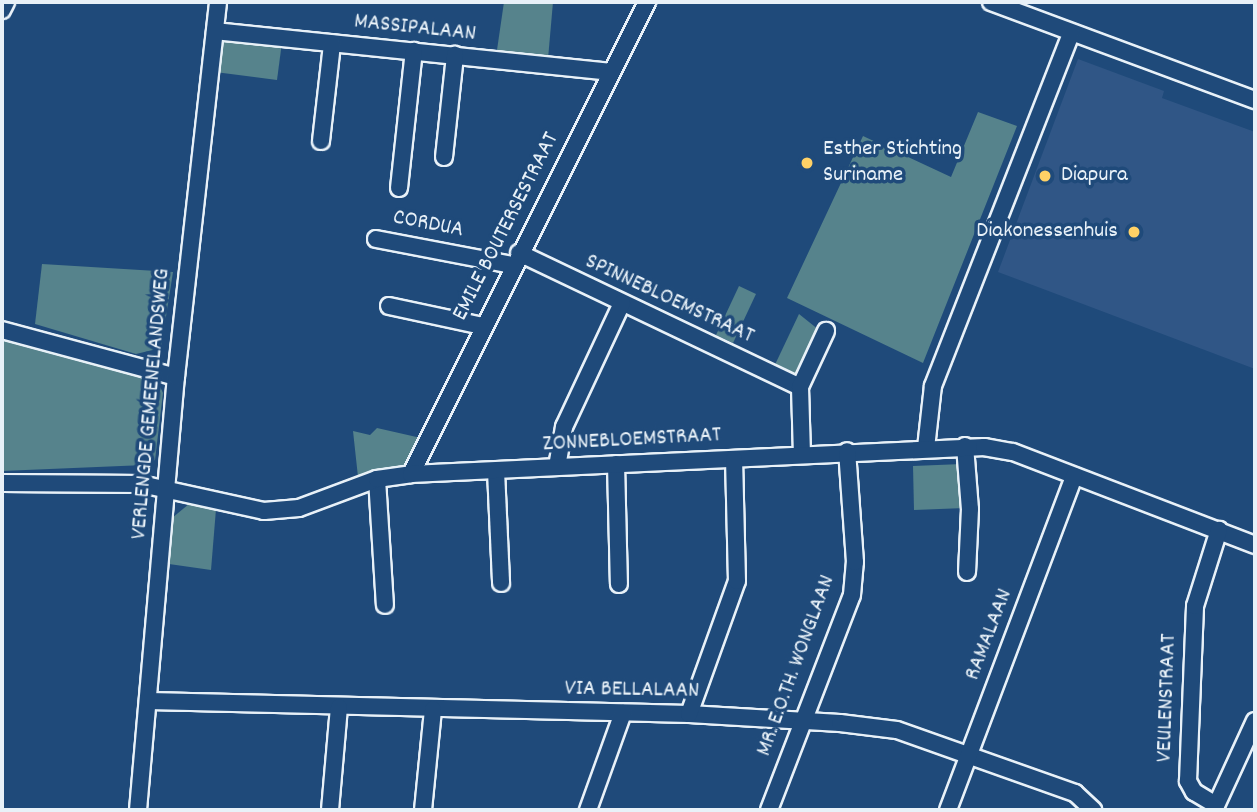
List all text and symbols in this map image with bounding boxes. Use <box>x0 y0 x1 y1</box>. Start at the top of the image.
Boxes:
street label: MASSIPALAAN <box>353 9 477 49</box>
street label: EMILE BOUTERSESTRAAT <box>448 128 566 326</box>
place label: Esther Stichting Suriname <box>823 136 962 190</box>
marker: Esther Stichting Suriname <box>797 153 817 173</box>
place label: Diapura <box>1061 162 1128 190</box>
marker: Diapura <box>1035 166 1055 186</box>
street label: CORDUA <box>390 205 466 245</box>
place label: Diakonessenhuis <box>976 218 1118 246</box>
marker: Diakonessenhuis <box>1124 222 1144 242</box>
street label: SPINNEBLOEMSTRAAT <box>580 249 758 351</box>
street label: VERLENGDE GEMEENELANDSWEG <box>126 267 178 541</box>
street label: ZONNEBLOEMSTRAAT <box>542 423 722 459</box>
street label: MR. E.O.TH. WONGLAAN <box>751 572 843 760</box>
street label: RAMALAAN <box>960 585 1020 685</box>
street label: VEULENSTRAAT <box>1152 633 1184 763</box>
street label: VIA BELLALAAN <box>564 676 700 706</box>

